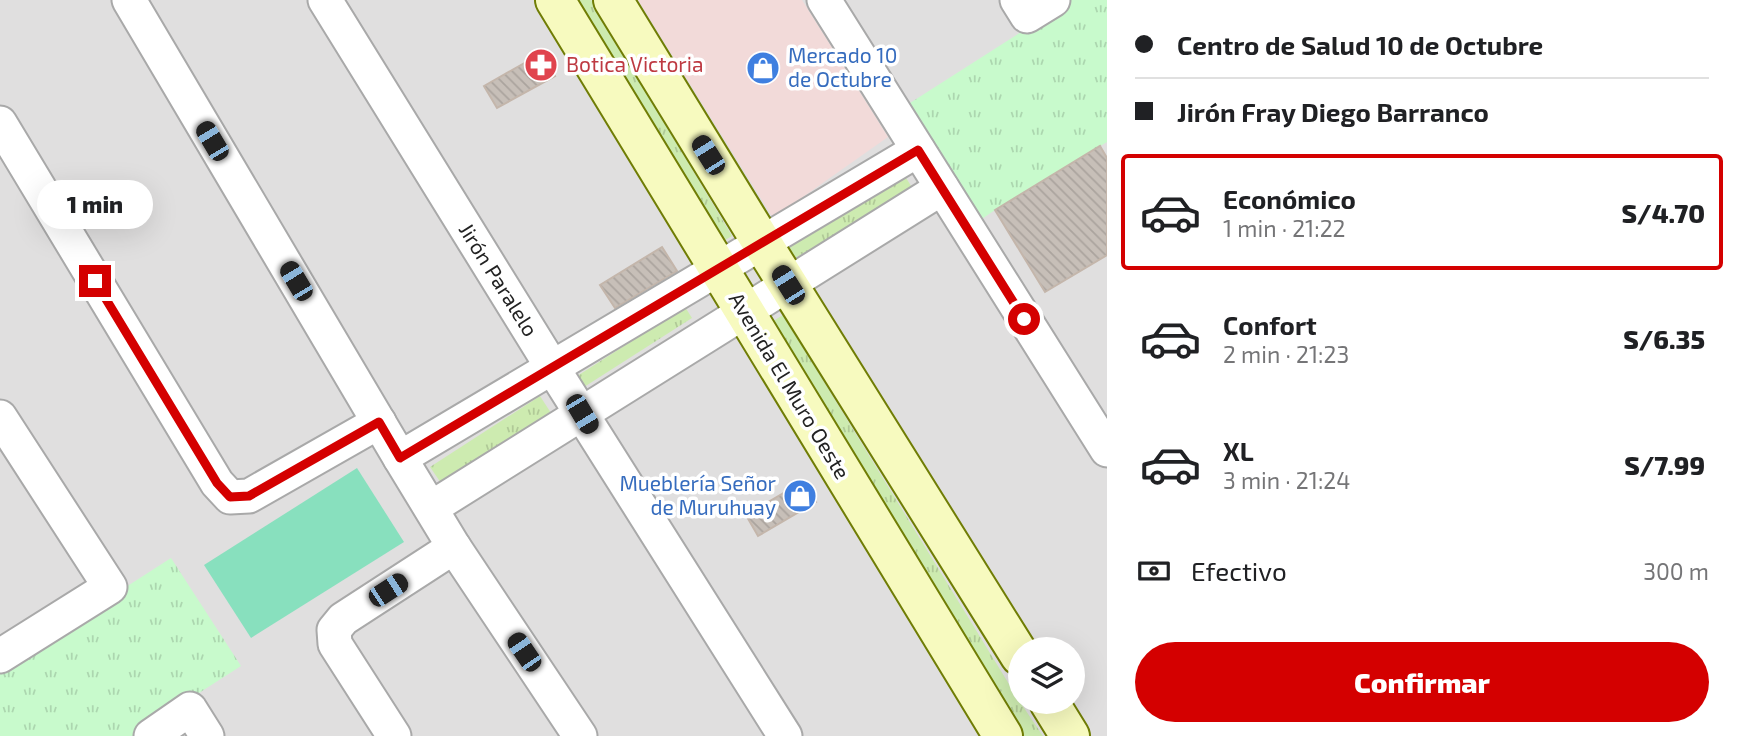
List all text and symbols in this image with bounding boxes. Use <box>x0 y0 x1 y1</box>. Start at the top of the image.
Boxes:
text: Centro de Salud 10 de Octubre <box>1177 29 1543 60</box>
place label: Mercado 10 de Octubre <box>788 42 897 91</box>
pharmacy icon: Botica Victoria <box>522 46 560 84</box>
shop icon: Mercado 10 de Octubre <box>744 49 782 87</box>
place label: Botica Victoria <box>566 51 703 76</box>
text: Jirón Fray Diego Barranco <box>1177 96 1489 127</box>
car <box>193 118 232 164</box>
car <box>688 132 729 178</box>
callout: 1 min <box>37 180 153 229</box>
icon: car <box>1139 181 1202 244</box>
text: Económico <box>1223 183 1356 214</box>
text: 1 min <box>67 190 123 218</box>
text: S/4.70 <box>1622 197 1705 228</box>
text: 1 min · 21:22 <box>1223 214 1346 242</box>
street label: Jirón Paralelo <box>455 218 544 340</box>
car <box>277 258 316 304</box>
car <box>768 262 809 308</box>
route end <box>79 265 111 297</box>
street label: Avenida El Muro Oeste <box>725 287 856 483</box>
route start <box>1008 303 1040 335</box>
icon: car <box>1139 307 1202 370</box>
text: Confort <box>1223 309 1317 340</box>
text: S/6.35 <box>1623 323 1705 354</box>
text: 2 min · 21:23 <box>1223 340 1349 368</box>
car <box>563 391 602 437</box>
icon: car <box>1139 433 1202 496</box>
text: XL <box>1223 435 1254 466</box>
text: S/7.99 <box>1624 449 1705 480</box>
text: 3 min · 21:24 <box>1223 466 1350 494</box>
place label: Mueblería Señor de Muruhuay <box>619 470 777 519</box>
shop icon: Mueblería Señor de Muruhuay <box>781 477 819 515</box>
icon: cash <box>1135 552 1173 590</box>
text: Efectivo <box>1191 555 1287 586</box>
text: 300 m <box>1643 557 1709 585</box>
car <box>365 570 412 610</box>
car <box>504 629 545 675</box>
map controls <box>1008 637 1085 714</box>
button: layers <box>1008 637 1085 714</box>
button: Confirmar <box>1135 642 1709 722</box>

